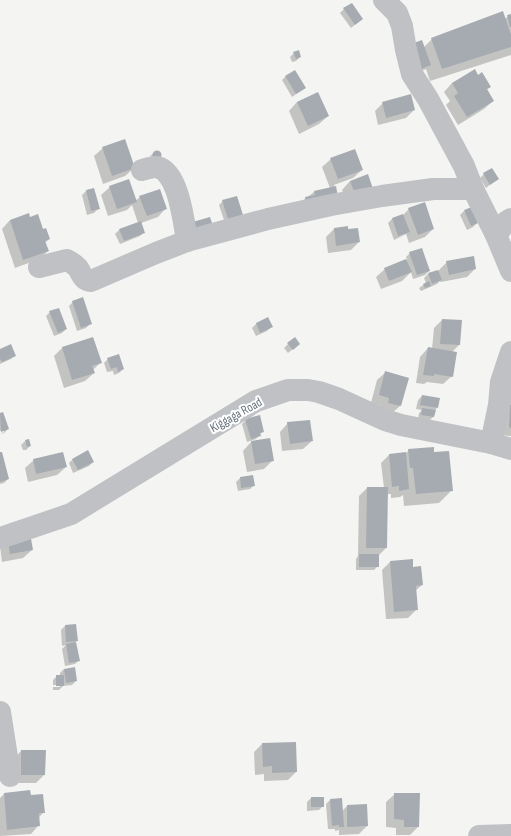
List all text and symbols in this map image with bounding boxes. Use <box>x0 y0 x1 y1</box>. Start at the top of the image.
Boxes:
street label: Kiggaga Road <box>207 394 265 436</box>

